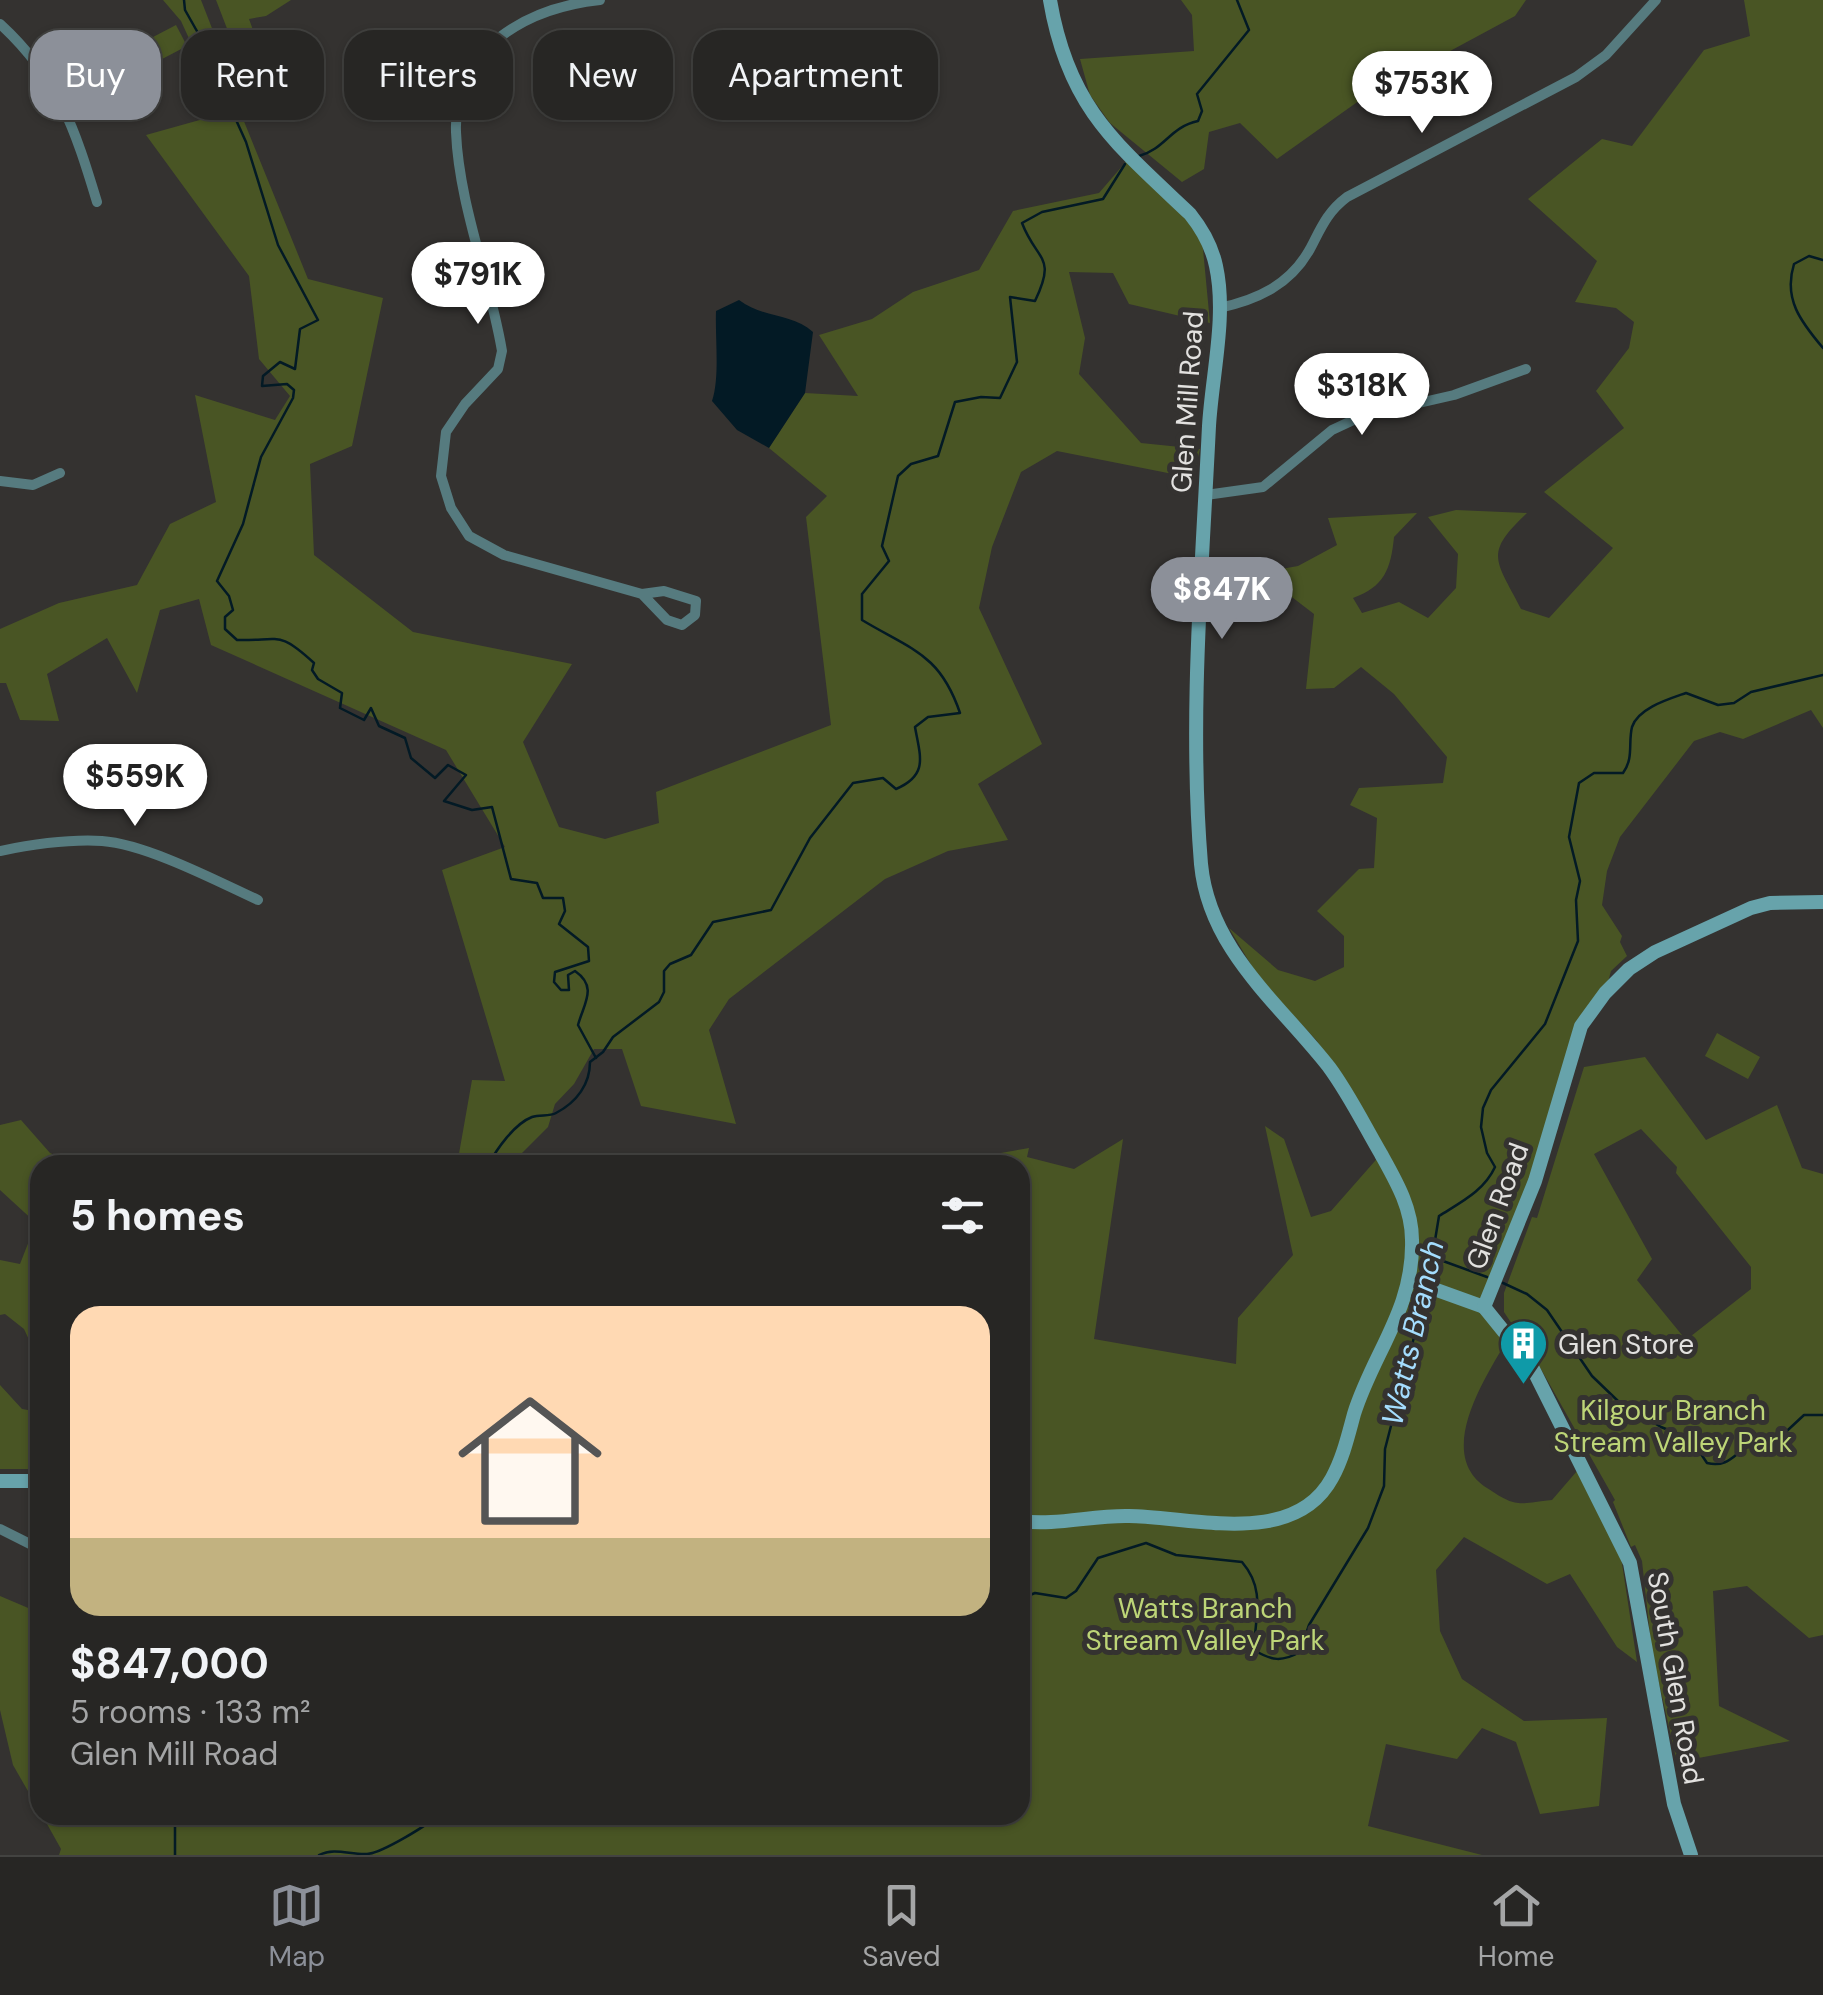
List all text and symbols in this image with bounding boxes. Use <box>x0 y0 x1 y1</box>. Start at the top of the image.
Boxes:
chip: Buy <box>30 30 161 120</box>
chip: Rent <box>181 30 324 120</box>
chip: Filters <box>344 30 513 120</box>
chip: New <box>533 30 673 120</box>
chip: Apartment <box>693 30 938 120</box>
pin: $753K <box>1352 51 1492 136</box>
text: $753K <box>1374 62 1470 104</box>
pin: $791K <box>408 242 548 327</box>
text: $791K <box>434 253 522 295</box>
street label: Glen Mill Road <box>1163 310 1212 494</box>
pin: $318K <box>1292 353 1432 438</box>
text: $318K <box>1316 364 1408 406</box>
pin: $847K <box>1152 557 1292 642</box>
text: $847K <box>1173 568 1271 610</box>
pin: $559K <box>65 744 205 829</box>
text: $559K <box>85 755 185 797</box>
street label: Glen Road <box>1457 1138 1537 1275</box>
text: 5 homes <box>70 1188 245 1243</box>
icon: filters <box>935 1188 990 1243</box>
water label: Watts Branch <box>1372 1236 1453 1429</box>
building icon: Glen Store <box>1497 1318 1549 1386</box>
place label: Glen Store <box>1558 1326 1694 1363</box>
icon: home <box>440 1371 620 1551</box>
park label: Kilgour Branch Stream Valley Park <box>1553 1392 1793 1461</box>
street label: South Glen Road <box>1639 1569 1712 1787</box>
park label: Watts Branch Stream Valley Park <box>1085 1590 1325 1659</box>
text: $847,000 <box>70 1636 269 1691</box>
text: 5 rooms · 133 m² <box>70 1691 311 1733</box>
text: Glen Mill Road <box>70 1733 278 1775</box>
tab: Map <box>269 1878 325 1975</box>
tab: Saved <box>862 1878 941 1975</box>
tab: Home <box>1478 1878 1554 1975</box>

